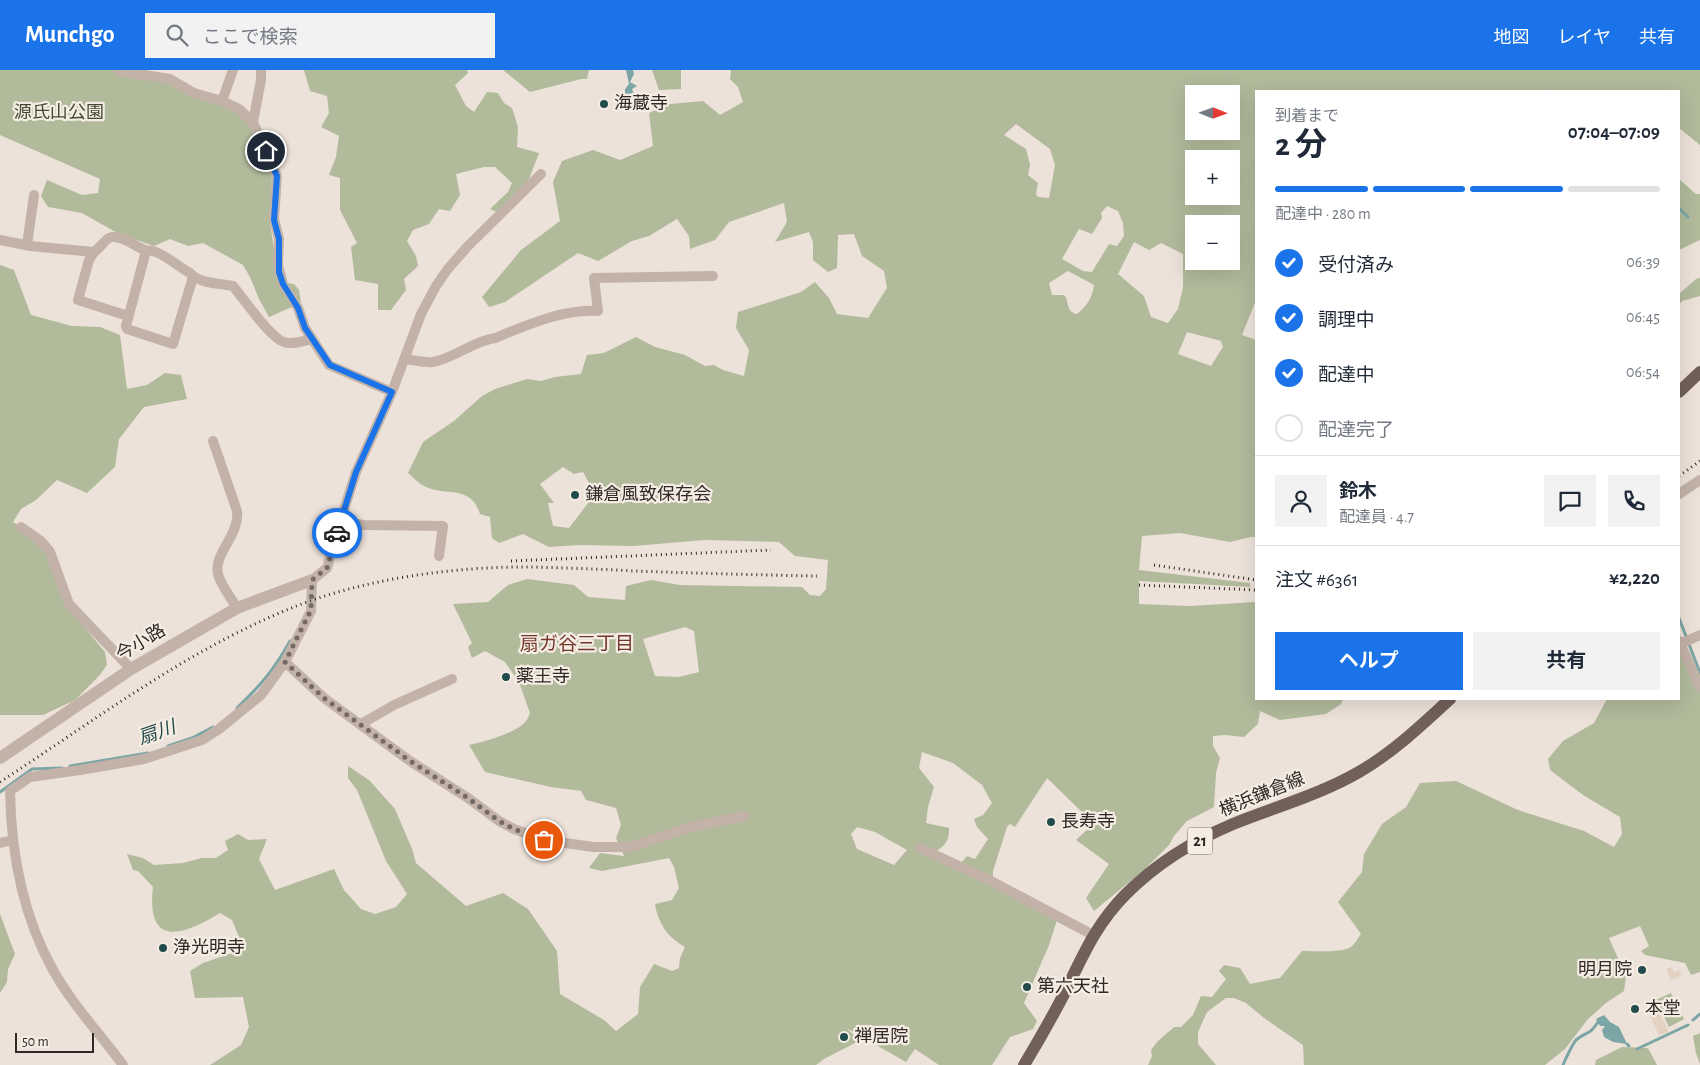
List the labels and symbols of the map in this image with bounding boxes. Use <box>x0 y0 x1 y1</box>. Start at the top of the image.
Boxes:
north arrow <box>1185 85 1240 140</box>
place label: 海蔵寺 <box>614 93 668 113</box>
marker: 海蔵寺 <box>598 98 610 110</box>
park label: 源氏山公園 <box>14 102 104 122</box>
pin <box>245 130 287 172</box>
place label: 鎌倉風致保存会 <box>585 484 711 504</box>
marker: 鎌倉風致保存会 <box>569 489 581 501</box>
courier <box>312 508 362 558</box>
street label: 今小路 <box>113 621 169 665</box>
district label: 扇ガ谷三丁目 <box>520 634 634 654</box>
place label: 薬王寺 <box>516 667 570 686</box>
marker: 薬王寺 <box>500 671 512 683</box>
water label: 扇川 <box>136 716 180 748</box>
street label: 横浜鎌倉線 <box>1216 768 1307 820</box>
place label: 長寿寺 <box>1061 812 1115 831</box>
marker: 長寿寺 <box>1045 816 1057 828</box>
pin <box>523 819 565 861</box>
road number: 21 <box>1188 828 1212 854</box>
place label: 浄光明寺 <box>173 938 245 957</box>
marker: 浄光明寺 <box>157 942 169 954</box>
place label: 明月院 <box>1578 960 1632 979</box>
marker: 明月院 <box>1636 964 1648 976</box>
place label: 第六天社 <box>1037 976 1109 996</box>
marker: 第六天社 <box>1021 981 1033 993</box>
place label: 本堂 <box>1645 999 1681 1018</box>
marker: 本堂 <box>1629 1003 1641 1015</box>
place label: 禅居院 <box>854 1027 908 1046</box>
scale bar <box>15 1030 94 1053</box>
marker: 禅居院 <box>838 1031 850 1043</box>

